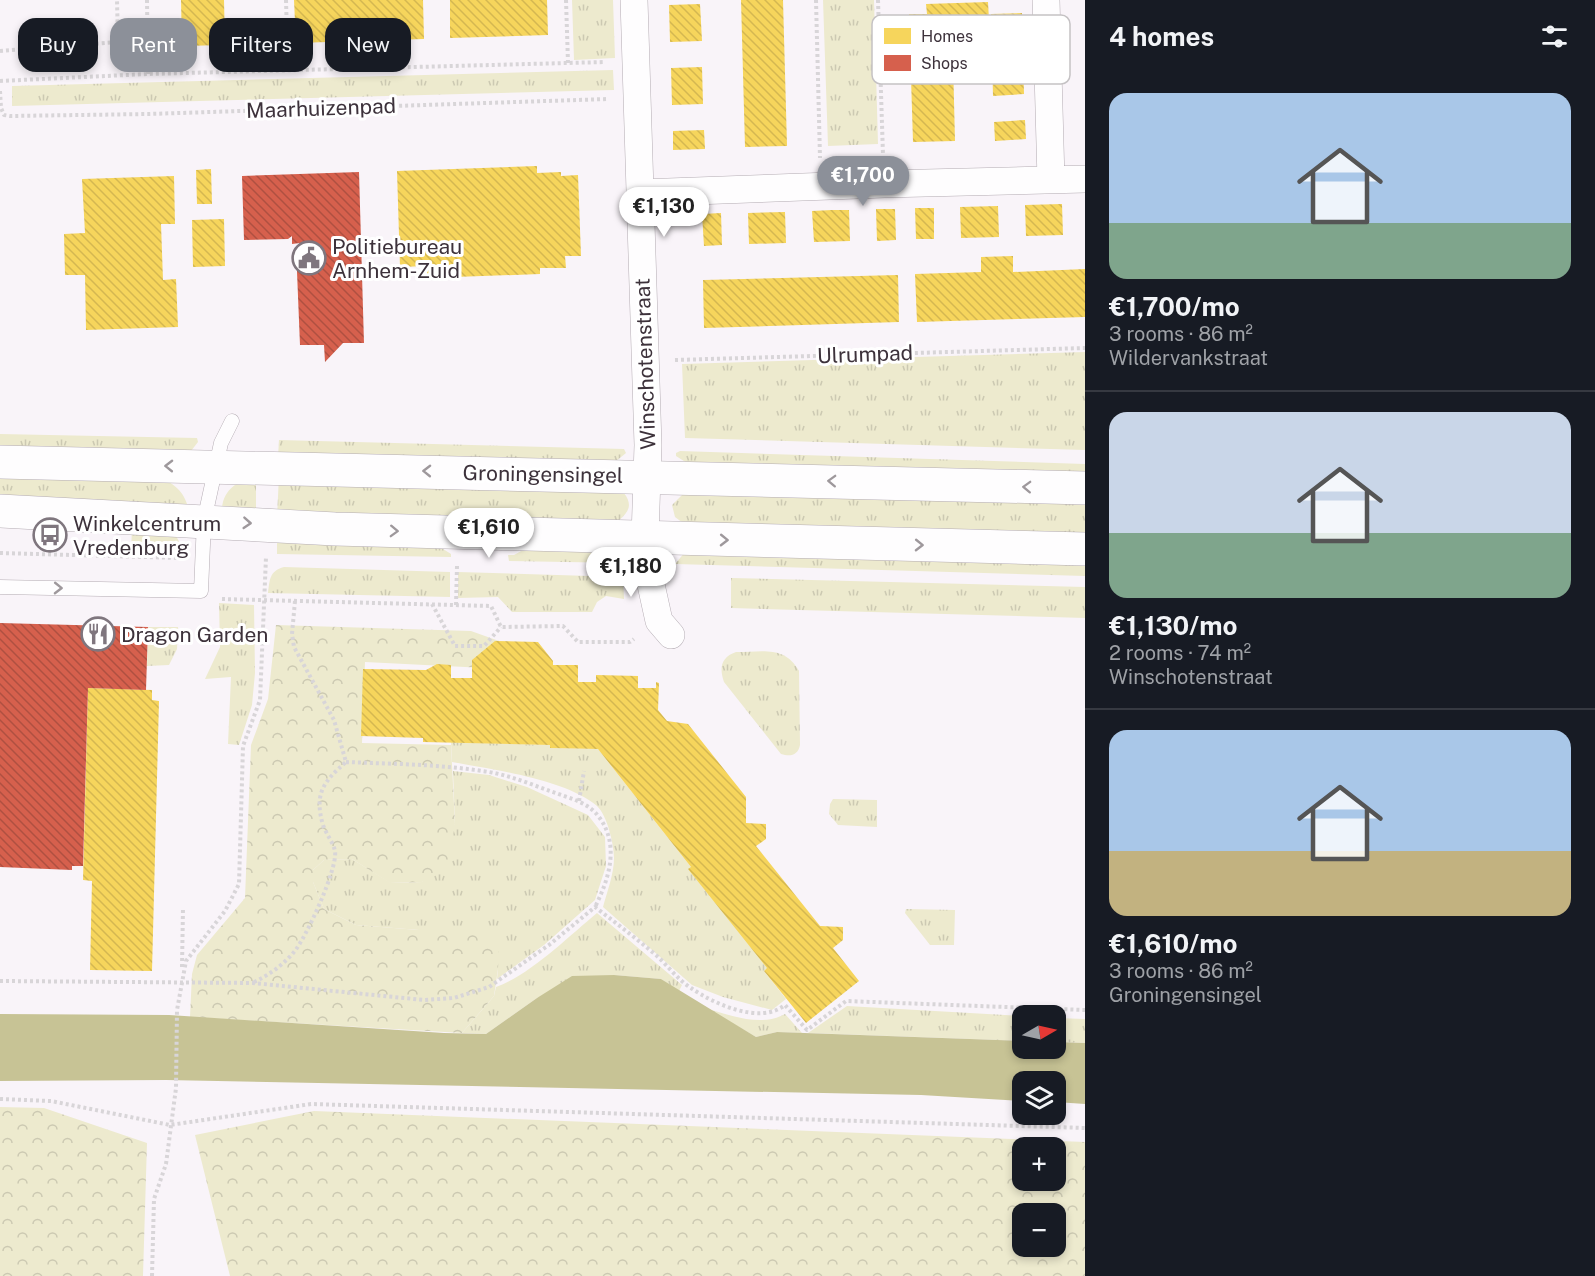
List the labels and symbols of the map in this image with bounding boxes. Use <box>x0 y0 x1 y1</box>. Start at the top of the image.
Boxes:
legend <box>872 15 1070 84</box>
text: Homes <box>921 27 973 46</box>
text: Shops <box>921 54 968 73</box>
street label: Maarhuizenpad <box>246 93 396 123</box>
pin: €1,700 <box>814 156 912 207</box>
pin: €1,130 <box>615 187 713 238</box>
place label: Politiebureau Arnhem-Zuid <box>332 234 462 283</box>
public building icon: Politiebureau Arnhem-Zuid <box>291 240 327 276</box>
street label: Winschotenstraat <box>630 278 660 450</box>
street label: Ulrumpad <box>816 340 914 368</box>
one-way arrow <box>164 460 173 472</box>
street label: Groningensingel <box>463 460 623 488</box>
one-way arrow <box>422 465 431 477</box>
one-way arrow <box>827 475 836 488</box>
one-way arrow <box>1022 480 1031 493</box>
pin: €1,610 <box>440 508 538 559</box>
place label: Winkelcentrum Vredenburg <box>73 511 221 560</box>
bus stop icon: Winkelcentrum Vredenburg <box>32 517 68 553</box>
one-way arrow <box>243 517 252 530</box>
one-way arrow <box>389 525 398 537</box>
one-way arrow <box>720 533 729 546</box>
one-way arrow <box>915 538 924 551</box>
pin: €1,180 <box>582 547 680 598</box>
one-way arrow <box>54 582 63 594</box>
restaurant icon: Dragon Garden <box>80 616 116 652</box>
place label: Dragon Garden <box>121 622 268 647</box>
north arrow <box>1012 1005 1066 1059</box>

